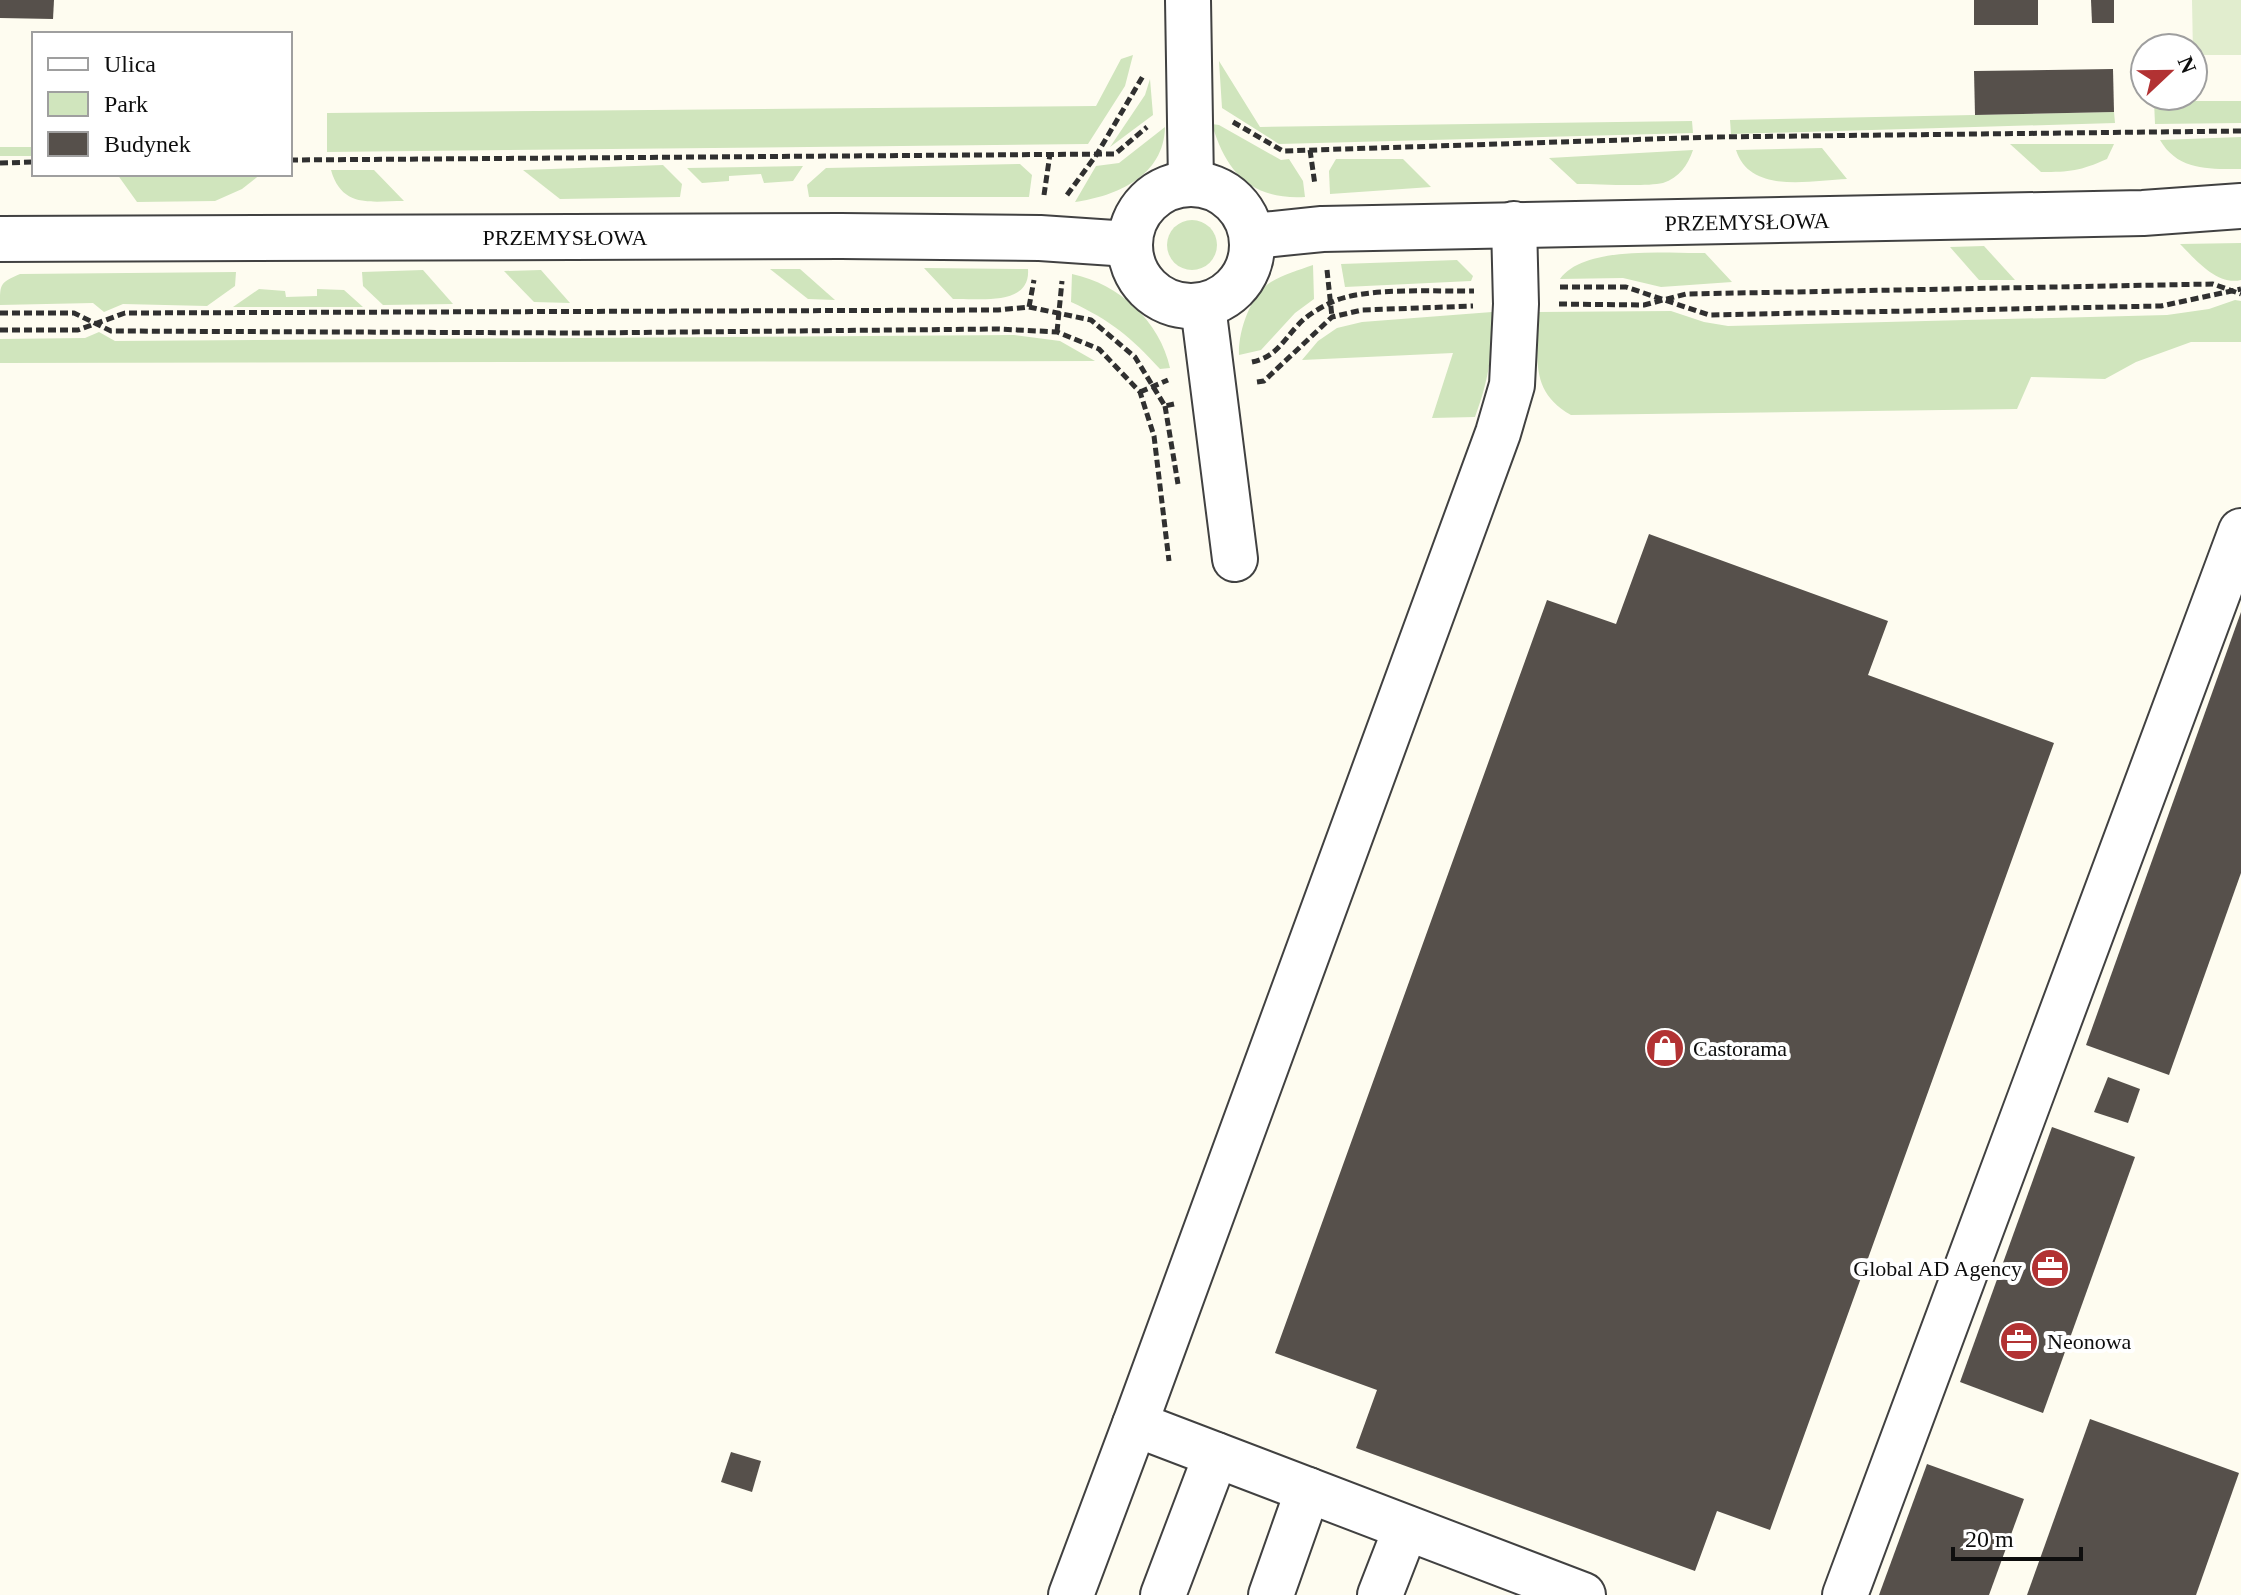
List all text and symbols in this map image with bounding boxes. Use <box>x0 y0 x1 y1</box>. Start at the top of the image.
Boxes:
legend <box>32 32 292 176</box>
north arrow <box>2129 32 2209 112</box>
text: Ulica <box>104 51 156 77</box>
text: N <box>2173 53 2202 77</box>
text: Park <box>104 91 148 117</box>
text: Budynek <box>104 131 191 157</box>
street label: PRZEMYSŁOWA <box>1664 208 1830 236</box>
street label: PRZEMYSŁOWA <box>482 225 648 250</box>
shop icon: Castorama <box>1644 1027 1686 1069</box>
place label: Castorama <box>1693 1036 1787 1061</box>
office icon: Global AD Agency <box>2029 1247 2071 1289</box>
place label: Global AD Agency <box>1853 1256 2022 1281</box>
office icon: Neonowa <box>1998 1320 2040 1362</box>
place label: Neonowa <box>2047 1329 2132 1354</box>
scale bar <box>1953 1511 2081 1561</box>
text: 20 m <box>1965 1526 2014 1552</box>

